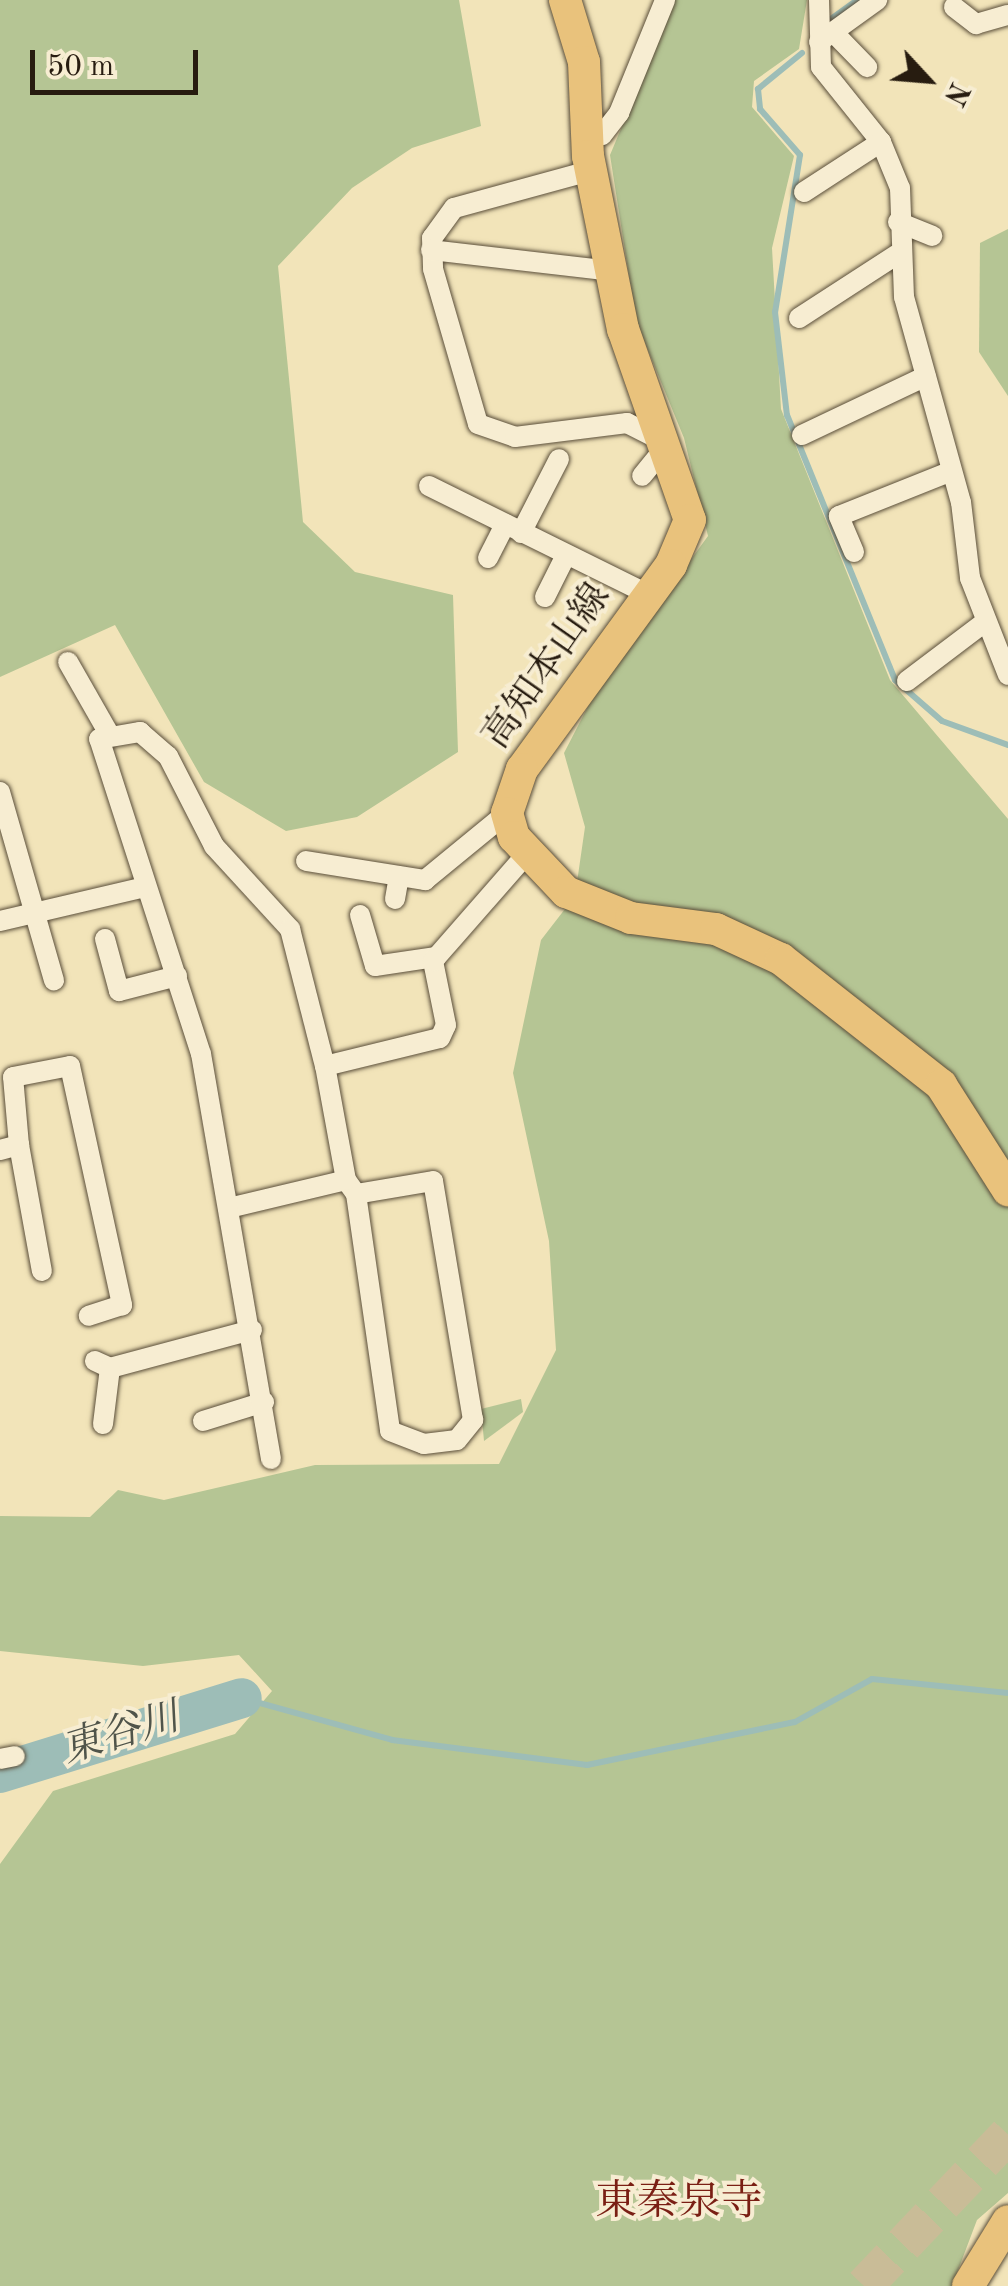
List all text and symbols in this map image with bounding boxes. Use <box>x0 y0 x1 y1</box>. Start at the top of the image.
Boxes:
scale bar <box>35 30 202 92</box>
north arrow <box>878 30 978 130</box>
text: 50 m <box>47 52 114 82</box>
text: N <box>938 77 972 109</box>
street label: 高知本山線 <box>475 576 621 758</box>
water label: 東谷川 <box>57 1695 185 1775</box>
district label: 東秦泉寺 <box>595 2178 763 2228</box>

